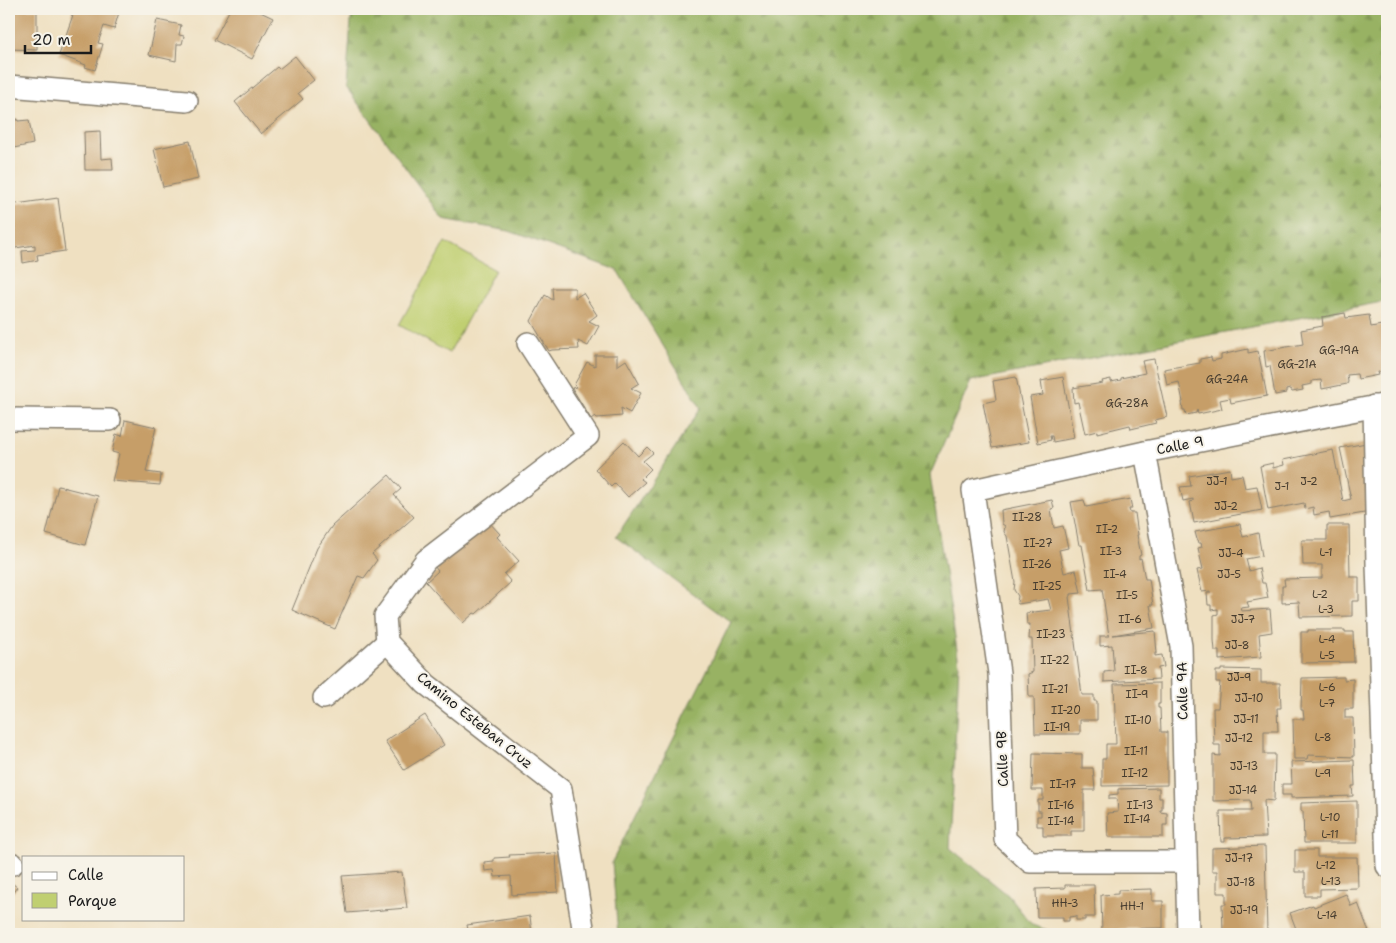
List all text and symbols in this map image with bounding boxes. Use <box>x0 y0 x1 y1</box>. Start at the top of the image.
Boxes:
scale bar <box>25 22 91 54</box>
text: 20 m <box>32 30 71 50</box>
house number: GG-19A <box>1319 343 1359 358</box>
house number: GG-21A <box>1277 357 1317 372</box>
house number: GG-24A <box>1206 372 1248 387</box>
house number: GG-28A <box>1106 396 1148 411</box>
street label: Calle 9 <box>1155 432 1205 458</box>
house number: JJ-1 <box>1206 474 1228 489</box>
house number: J-2 <box>1300 474 1318 489</box>
house number: J-1 <box>1275 479 1289 494</box>
house number: JJ-2 <box>1214 499 1238 514</box>
house number: II-28 <box>1012 510 1042 525</box>
house number: II-2 <box>1096 522 1118 537</box>
house number: II-27 <box>1023 536 1053 551</box>
house number: II-3 <box>1100 544 1122 559</box>
house number: L-1 <box>1319 545 1333 560</box>
house number: JJ-4 <box>1218 546 1244 561</box>
house number: II-26 <box>1022 557 1052 572</box>
house number: II-4 <box>1103 567 1127 582</box>
house number: JJ-5 <box>1217 567 1241 582</box>
house number: II-25 <box>1033 579 1062 594</box>
house number: L-2 <box>1312 587 1328 602</box>
house number: II-5 <box>1116 588 1138 603</box>
house number: L-3 <box>1318 602 1334 617</box>
house number: II-6 <box>1118 612 1142 627</box>
house number: JJ-7 <box>1231 612 1255 627</box>
house number: II-23 <box>1036 627 1066 642</box>
house number: L-4 <box>1318 632 1336 647</box>
house number: JJ-8 <box>1225 638 1250 653</box>
house number: L-5 <box>1319 648 1335 663</box>
house number: II-22 <box>1040 653 1070 668</box>
street label: Calle 9A <box>1172 662 1192 720</box>
house number: II-8 <box>1124 663 1148 678</box>
street label: Camino Esteban Cruz <box>413 668 537 772</box>
house number: JJ-9 <box>1227 670 1251 685</box>
house number: L-6 <box>1318 680 1336 695</box>
house number: II-21 <box>1042 682 1068 697</box>
house number: II-9 <box>1125 687 1149 702</box>
house number: JJ-10 <box>1235 691 1263 706</box>
house number: L-7 <box>1319 696 1335 711</box>
house number: II-20 <box>1051 703 1081 718</box>
house number: JJ-11 <box>1233 712 1259 727</box>
house number: II-10 <box>1124 713 1152 728</box>
house number: II-19 <box>1043 720 1071 735</box>
house number: L-8 <box>1315 730 1331 745</box>
street label: Calle 9B <box>992 731 1012 787</box>
house number: JJ-12 <box>1225 731 1253 746</box>
house number: II-11 <box>1124 744 1148 759</box>
house number: JJ-13 <box>1230 759 1258 774</box>
house number: II-12 <box>1122 766 1148 781</box>
house number: L-9 <box>1315 766 1331 781</box>
house number: II-17 <box>1050 777 1077 792</box>
house number: JJ-14 <box>1229 783 1258 798</box>
house number: II-16 <box>1047 798 1075 813</box>
house number: II-13 <box>1127 798 1153 813</box>
house number: L-10 <box>1320 810 1340 825</box>
house number: II-14 <box>1123 812 1151 827</box>
house number: II-14 <box>1047 814 1075 829</box>
house number: L-11 <box>1321 827 1339 842</box>
house number: JJ-17 <box>1225 851 1254 866</box>
legend <box>22 856 185 920</box>
house number: L-12 <box>1316 858 1336 873</box>
text: Calle <box>68 865 104 885</box>
house number: L-13 <box>1321 874 1341 889</box>
house number: JJ-18 <box>1227 875 1255 890</box>
text: Parque <box>68 891 117 911</box>
house number: HH-3 <box>1051 896 1079 911</box>
house number: HH-1 <box>1120 899 1144 914</box>
house number: JJ-19 <box>1230 903 1258 918</box>
house number: L-14 <box>1317 908 1338 923</box>

